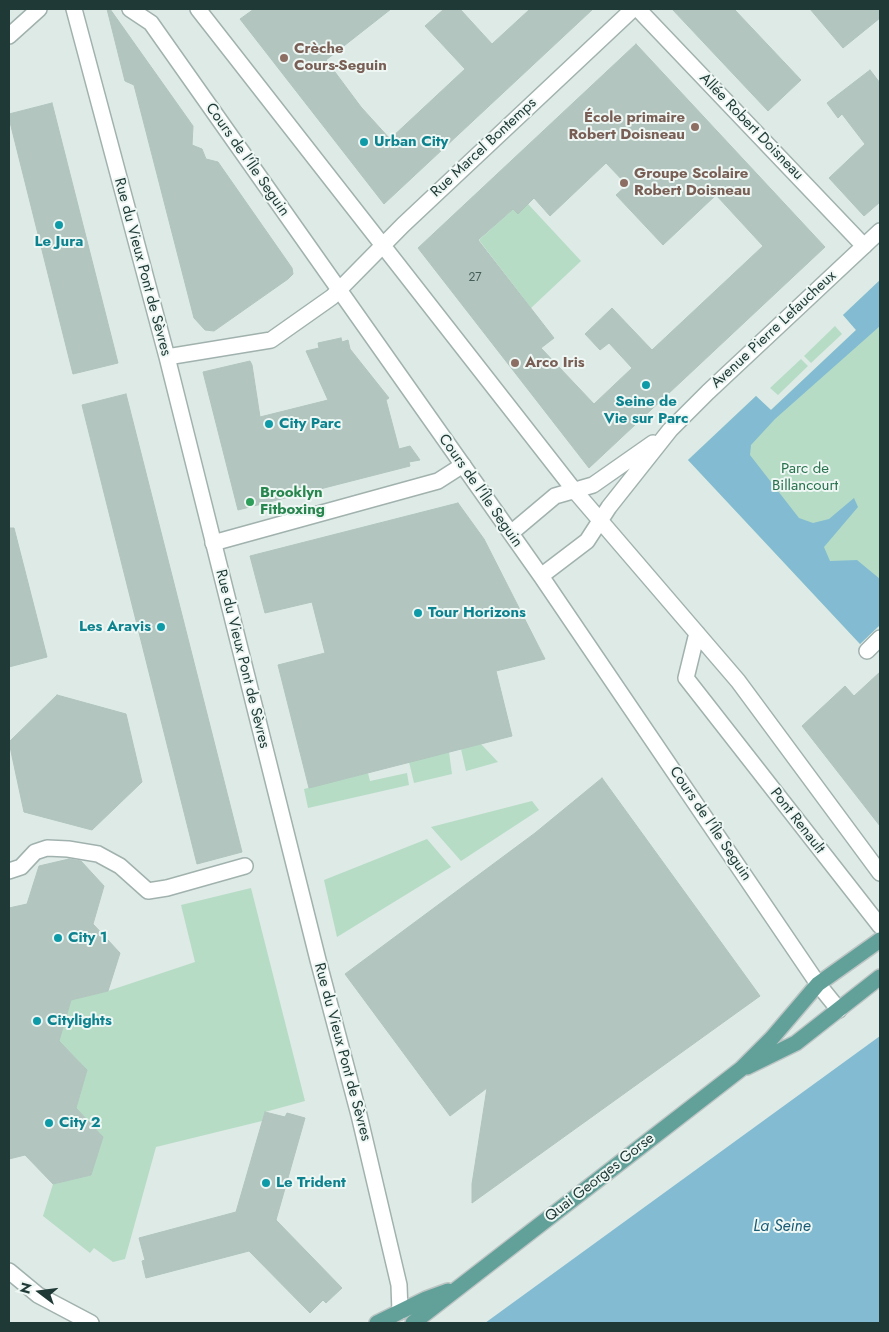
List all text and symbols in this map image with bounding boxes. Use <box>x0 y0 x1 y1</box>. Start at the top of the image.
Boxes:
place label: Crèche Cours-Seguin <box>294 40 387 75</box>
marker: Crèche Cours-Seguin <box>278 52 290 64</box>
street label: Allée Robert Doisneau <box>695 70 807 184</box>
street label: Rue Marcel Bontemps <box>428 94 540 202</box>
street label: Cours de l'Île Seguin <box>201 100 293 220</box>
place label: École primaire Robert Doisneau <box>568 109 685 144</box>
marker: École primaire Robert Doisneau <box>689 121 701 133</box>
place label: Urban City <box>374 133 448 151</box>
marker: Urban City <box>358 136 370 148</box>
place label: Groupe Scolaire Robert Doisneau <box>634 165 751 200</box>
street label: Rue du Vieux Pont de Sèvres <box>110 176 174 358</box>
marker: Groupe Scolaire Robert Doisneau <box>618 177 630 189</box>
marker: Le Jura <box>53 219 65 231</box>
place label: Le Jura <box>35 233 83 251</box>
street label: Avenue Pierre Lefaucheux <box>708 267 840 393</box>
house number: 27 <box>468 271 482 285</box>
place label: Arco Iris <box>525 354 585 372</box>
marker: Arco Iris <box>509 357 521 369</box>
marker: Seine de Vie sur Parc <box>640 379 652 391</box>
place label: Seine de Vie sur Parc <box>604 393 688 428</box>
place label: City Parc <box>279 415 341 433</box>
marker: City Parc <box>263 418 275 430</box>
street label: Cours de l'Île Seguin <box>434 431 526 551</box>
park label: Parc de Billancourt <box>772 460 838 495</box>
place label: Brooklyn Fitboxing <box>260 484 325 519</box>
marker: Brooklyn Fitboxing <box>244 496 256 508</box>
street label: Rue du Vieux Pont de Sèvres <box>211 568 273 750</box>
place label: Tour Horizons <box>428 604 526 622</box>
marker: Tour Horizons <box>412 607 424 619</box>
place label: Les Aravis <box>79 618 151 636</box>
marker: Les Aravis <box>155 621 167 633</box>
street label: Cours de l'Île Seguin <box>665 763 755 885</box>
street label: Pont Renault <box>766 785 828 857</box>
place label: City 1 <box>68 929 107 947</box>
marker: City 1 <box>52 932 64 944</box>
street label: Rue du Vieux Pont de Sèvres <box>310 961 374 1143</box>
place label: Citylights <box>47 1012 112 1030</box>
marker: Citylights <box>31 1015 43 1027</box>
place label: City 2 <box>59 1114 101 1132</box>
marker: City 2 <box>43 1117 55 1129</box>
street label: Quai Georges Gorse <box>542 1130 658 1226</box>
place label: Le Trident <box>276 1174 346 1192</box>
marker: Le Trident <box>260 1177 272 1189</box>
water label: La Seine <box>753 1217 811 1237</box>
north arrow <box>15 1267 65 1317</box>
text: N <box>14 1280 37 1296</box>

